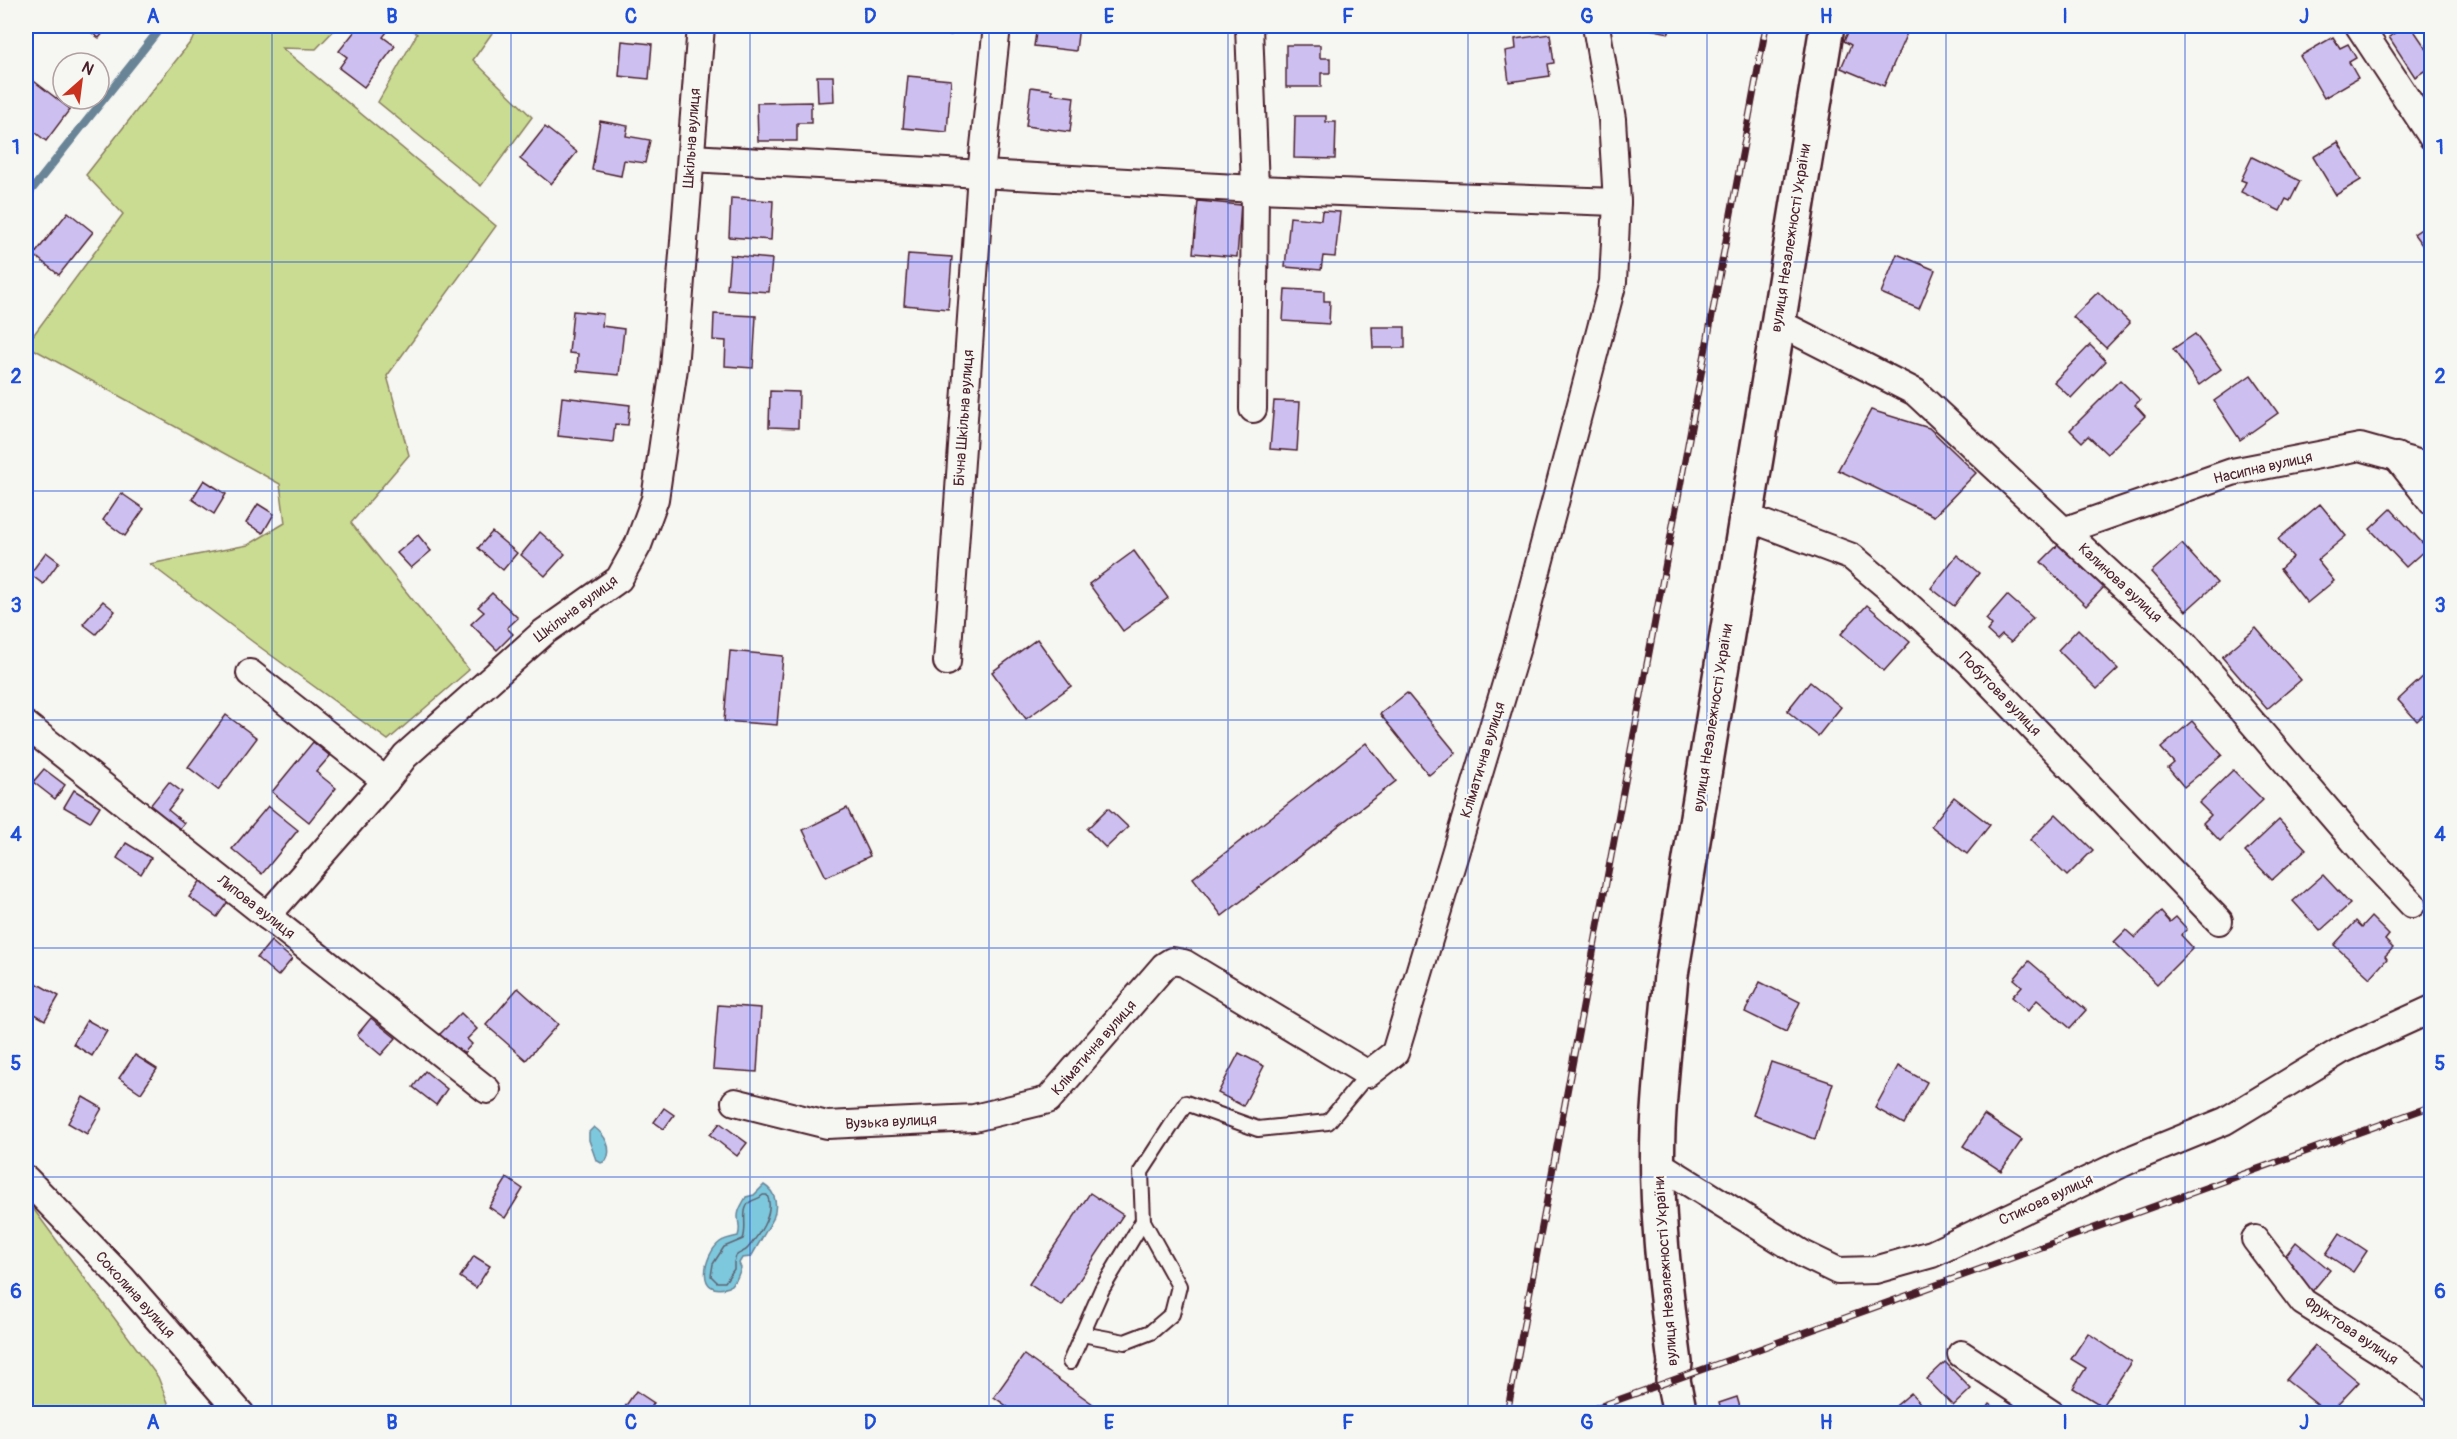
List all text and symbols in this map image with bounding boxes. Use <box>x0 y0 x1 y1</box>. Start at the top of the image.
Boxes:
text: A <box>147 4 160 29</box>
text: B <box>386 4 398 29</box>
text: C <box>625 4 637 29</box>
text: D <box>864 4 877 29</box>
text: E <box>1104 4 1115 29</box>
text: F <box>1342 4 1354 29</box>
text: G <box>1580 4 1594 29</box>
text: H <box>1820 4 1833 29</box>
text: I <box>2062 4 2068 29</box>
text: J <box>2299 4 2309 29</box>
north arrow <box>51 51 111 111</box>
text: N <box>78 57 97 80</box>
street label: Шкільна вулиця <box>679 87 705 189</box>
text: 1 <box>12 135 20 160</box>
text: 1 <box>2436 135 2444 160</box>
street label: вулиця Незалежності України <box>1767 142 1815 334</box>
street label: Бічна Шкільна вулиця <box>950 349 978 487</box>
text: 2 <box>10 364 22 389</box>
text: 2 <box>2434 364 2446 389</box>
street label: Насипна вулиця <box>2212 447 2314 489</box>
street label: Калинова вулиця <box>2074 539 2166 627</box>
street label: Шкільна вулиця <box>530 571 622 647</box>
text: 3 <box>10 593 22 618</box>
text: 3 <box>2434 593 2446 618</box>
street label: вулиця Незалежності України <box>1689 622 1737 814</box>
street label: Побутова вулиця <box>1955 648 2045 740</box>
street label: Кліматична вулиця <box>1456 700 1510 820</box>
text: 4 <box>10 822 22 847</box>
text: 4 <box>2434 822 2446 847</box>
street label: Липова вулиця <box>212 870 299 943</box>
street label: Кліматична вулиця <box>1047 996 1141 1100</box>
text: 5 <box>11 1051 22 1076</box>
text: 5 <box>2435 1051 2446 1076</box>
street label: Вузька вулиця <box>845 1110 937 1134</box>
street label: Стикова вулиця <box>1996 1170 2096 1230</box>
street label: вулиця Незалежності України <box>1650 1175 1682 1367</box>
street label: Соколина вулиця <box>91 1248 179 1342</box>
text: 6 <box>10 1279 22 1304</box>
text: 6 <box>2434 1279 2446 1304</box>
street label: Фруктова вулиця <box>2300 1293 2402 1369</box>
text: A <box>147 1410 160 1435</box>
text: B <box>386 1410 398 1435</box>
text: C <box>625 1410 637 1435</box>
text: D <box>864 1410 877 1435</box>
text: E <box>1104 1410 1115 1435</box>
text: F <box>1342 1410 1354 1435</box>
text: G <box>1580 1410 1594 1435</box>
text: H <box>1820 1410 1833 1435</box>
text: I <box>2062 1410 2068 1435</box>
text: J <box>2299 1410 2309 1435</box>

